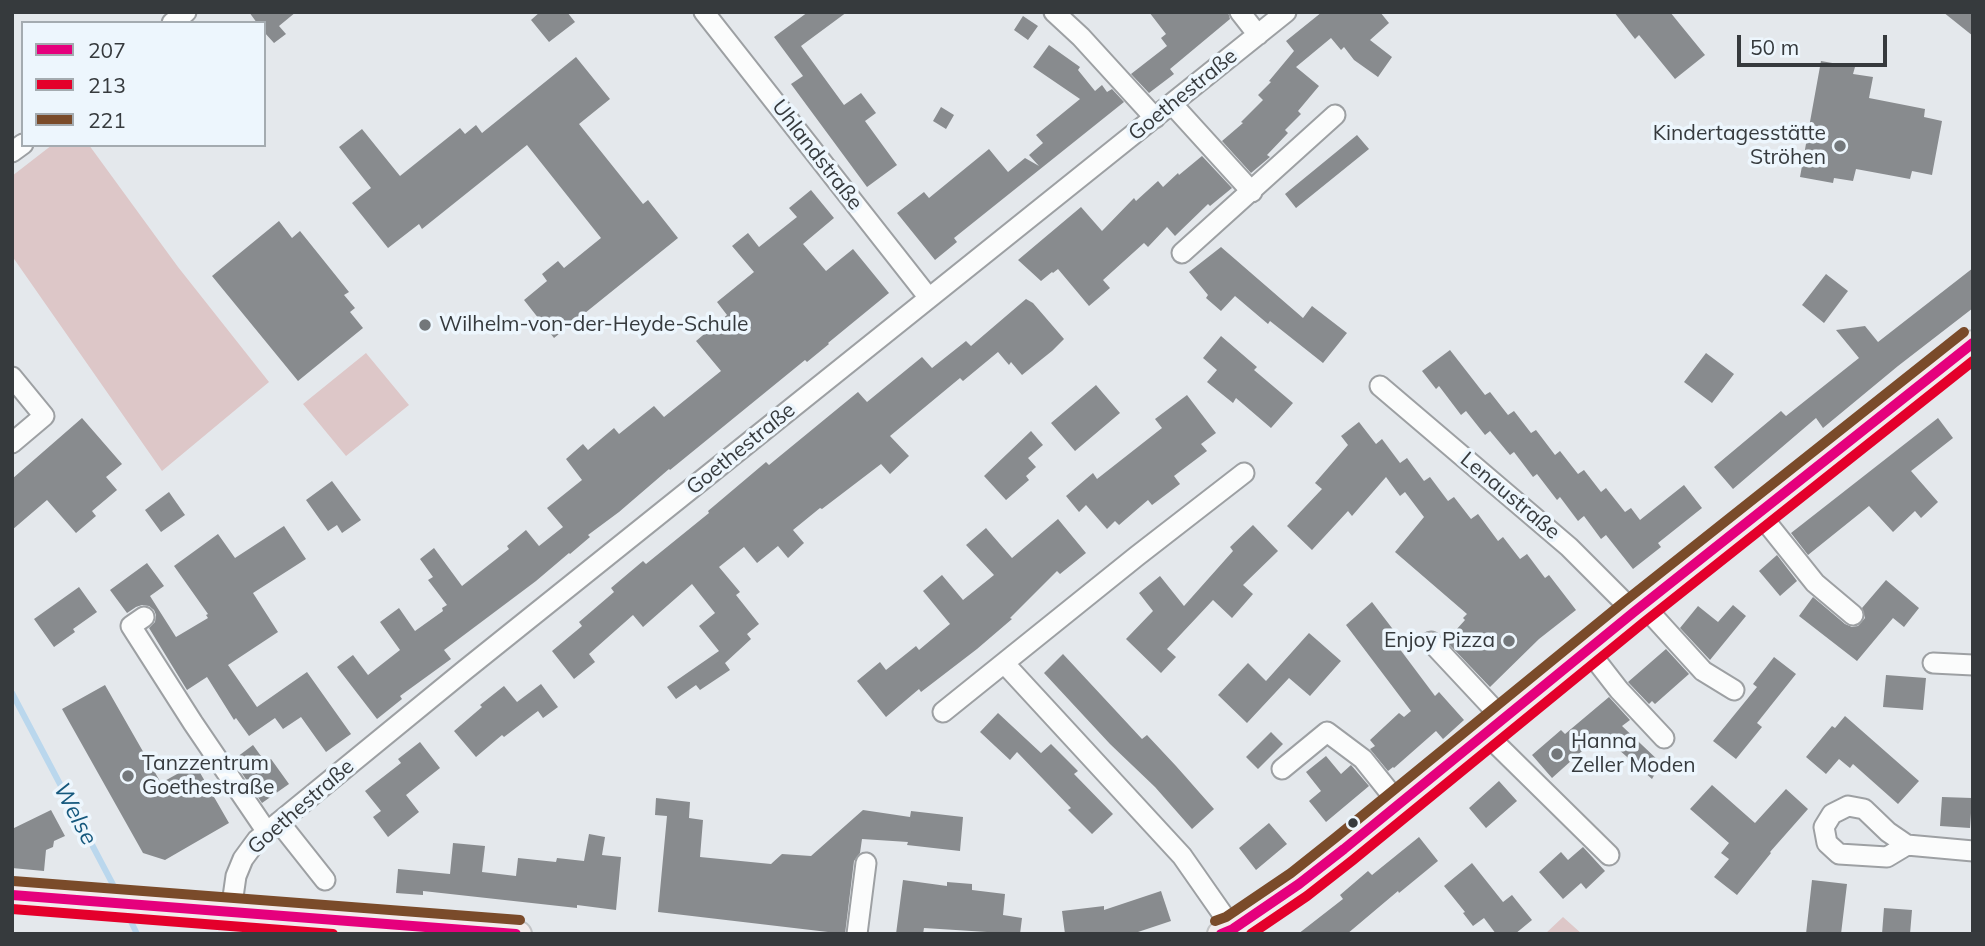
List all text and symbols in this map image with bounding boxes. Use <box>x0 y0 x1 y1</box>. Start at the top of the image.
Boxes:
legend <box>21 21 266 147</box>
scale bar <box>1740 21 1890 65</box>
text: 50 m <box>1750 34 1799 60</box>
text: 207 <box>88 37 126 63</box>
street label: Goethestraße <box>1124 44 1242 146</box>
text: 213 <box>88 72 126 98</box>
street label: Uhlandstraße <box>766 95 868 215</box>
text: 221 <box>88 107 126 133</box>
place label: Kindertagesstätte Ströhen <box>1653 121 1826 171</box>
marker: Kindertagesstätte Ströhen <box>1832 138 1848 154</box>
place label: Wilhelm-von-der-Heyde-Schule <box>439 312 748 338</box>
marker: Wilhelm-von-der-Heyde-Schule <box>417 317 433 333</box>
street label: Goethestraße <box>682 398 800 500</box>
street label: Lenaustraße <box>1455 447 1565 545</box>
place label: Enjoy Pizza <box>1384 628 1495 654</box>
marker: Enjoy Pizza <box>1501 633 1517 649</box>
place label: Hanna Zeller Moden <box>1571 729 1695 779</box>
marker: Hanna Zeller Moden <box>1549 746 1565 762</box>
place label: Tanzzentrum Goethestraße <box>142 751 274 801</box>
street label: Goethestraße <box>243 754 359 860</box>
marker: Tanzzentrum Goethestraße <box>120 768 136 784</box>
water label: Welse <box>47 778 103 850</box>
unlabelled marker <box>1346 816 1360 830</box>

